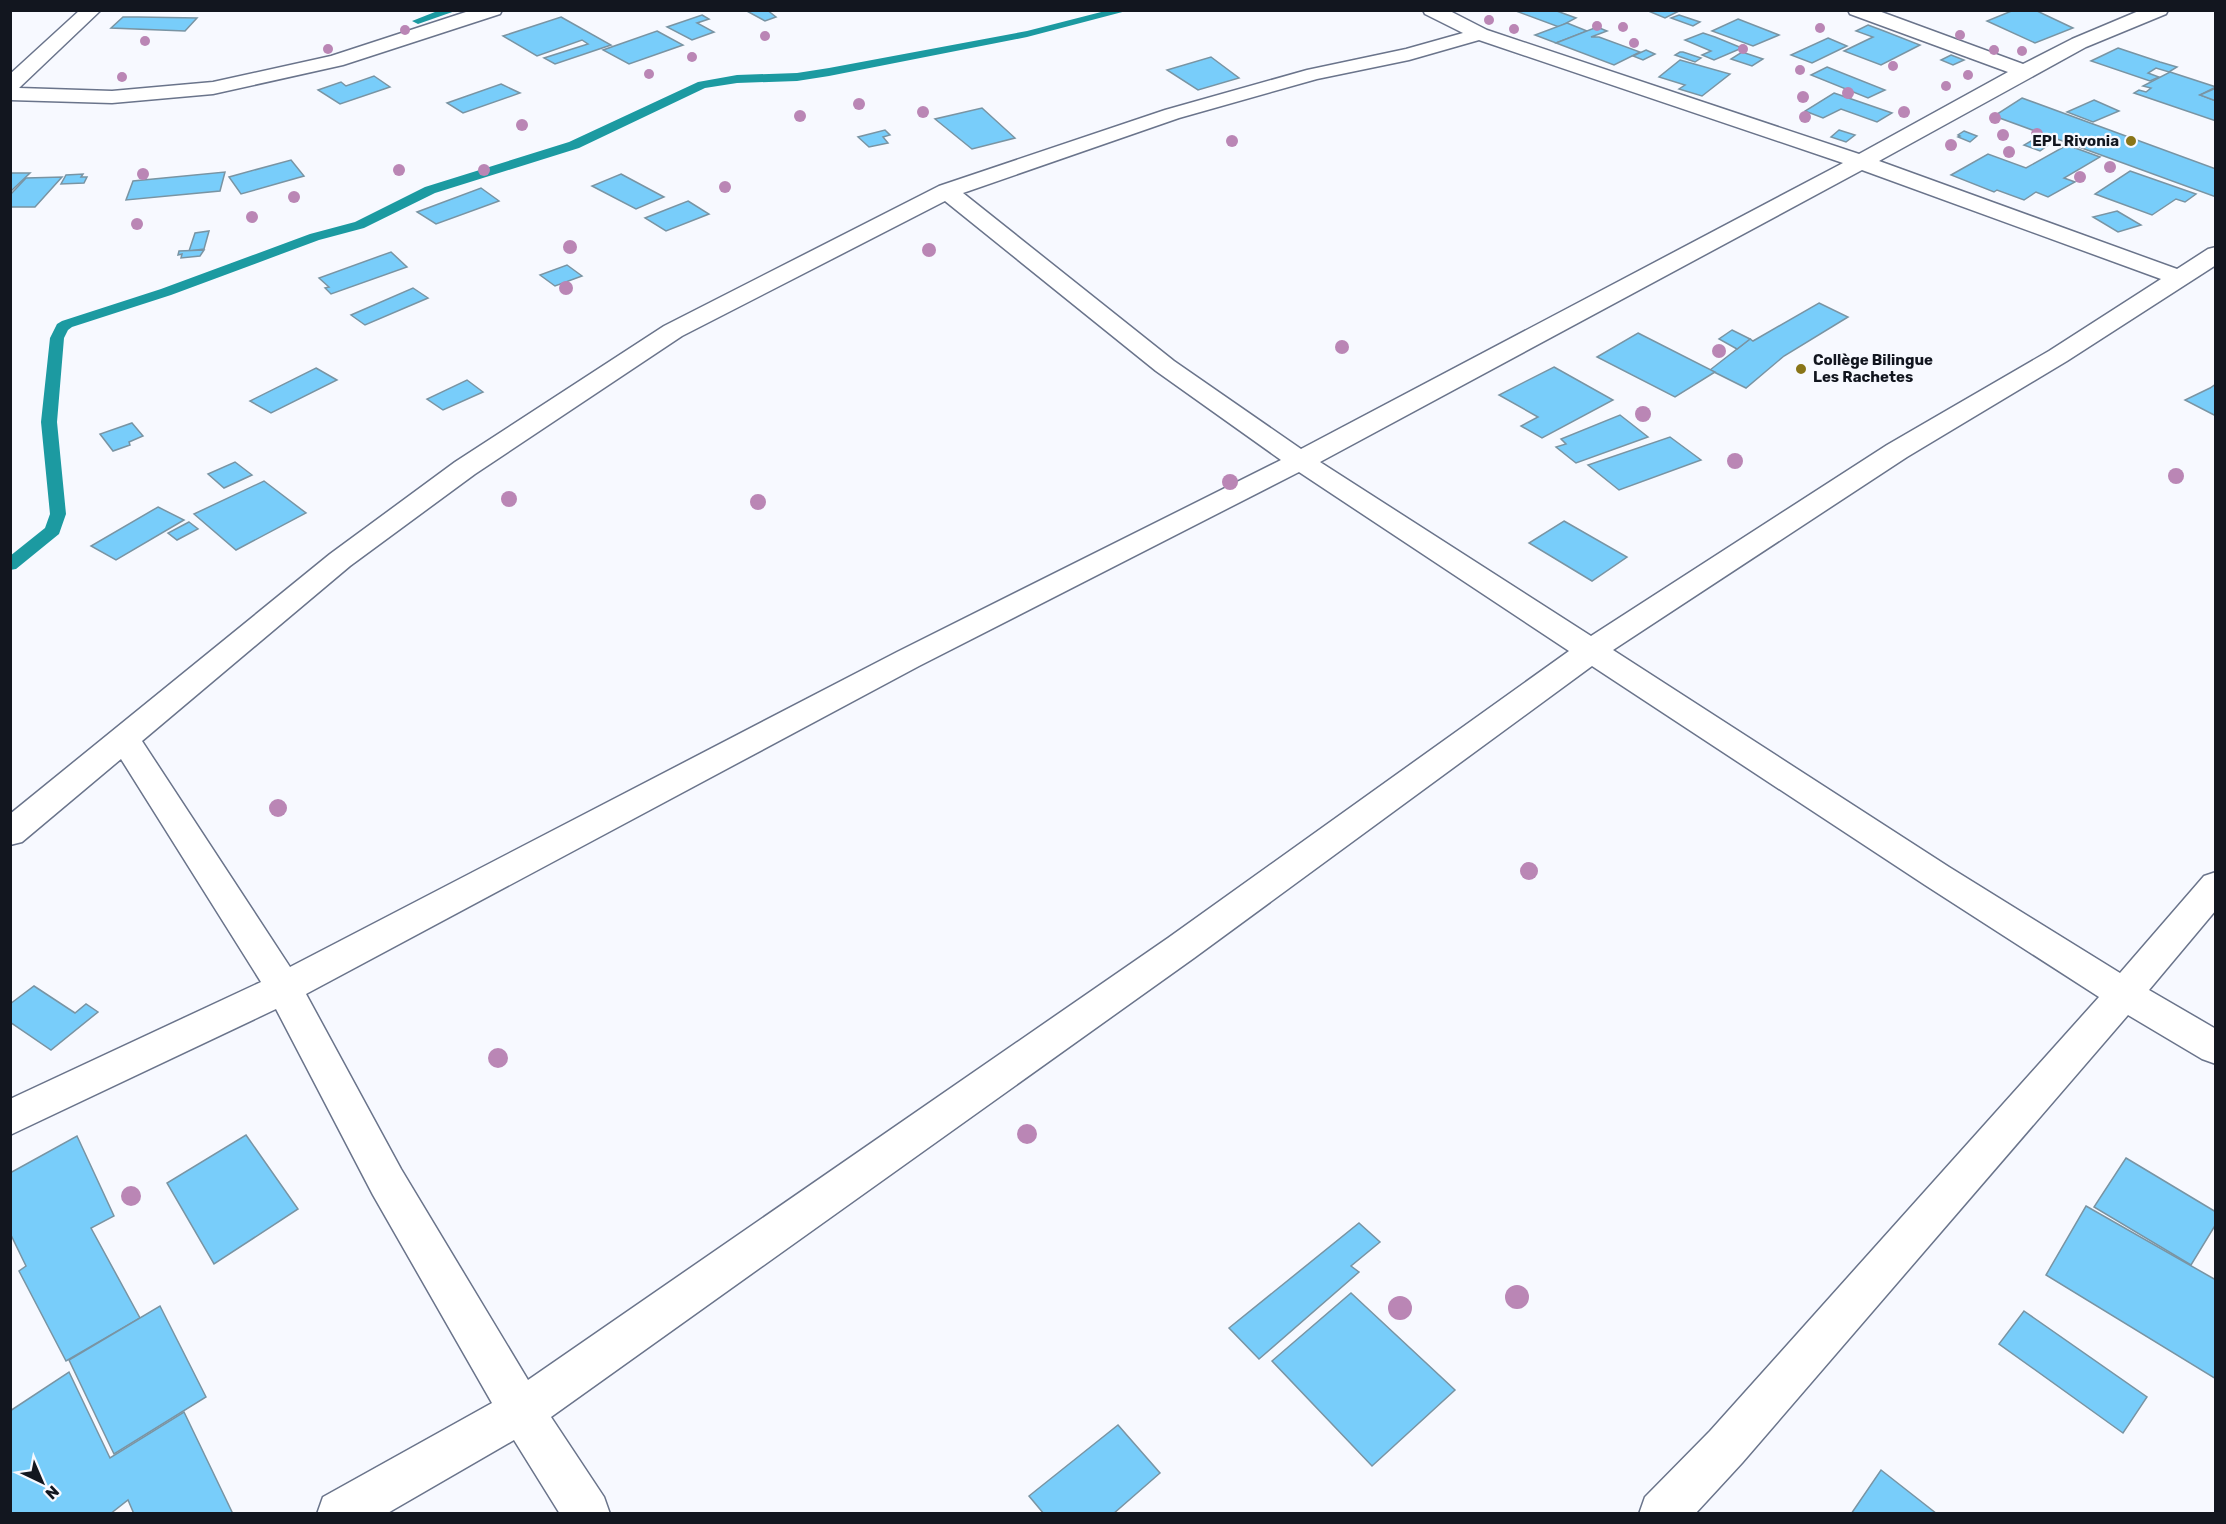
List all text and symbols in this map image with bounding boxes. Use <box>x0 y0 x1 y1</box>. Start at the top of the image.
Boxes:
place label: EPL Rivonia <box>2032 132 2119 150</box>
marker: EPL Rivonia <box>2124 134 2138 148</box>
place label: Collège Bilingue Les Rachetes <box>1813 351 1933 386</box>
marker: Collège Bilingue Les Rachetes <box>1794 362 1808 376</box>
north arrow <box>12 1452 72 1512</box>
text: N <box>41 1482 63 1503</box>

